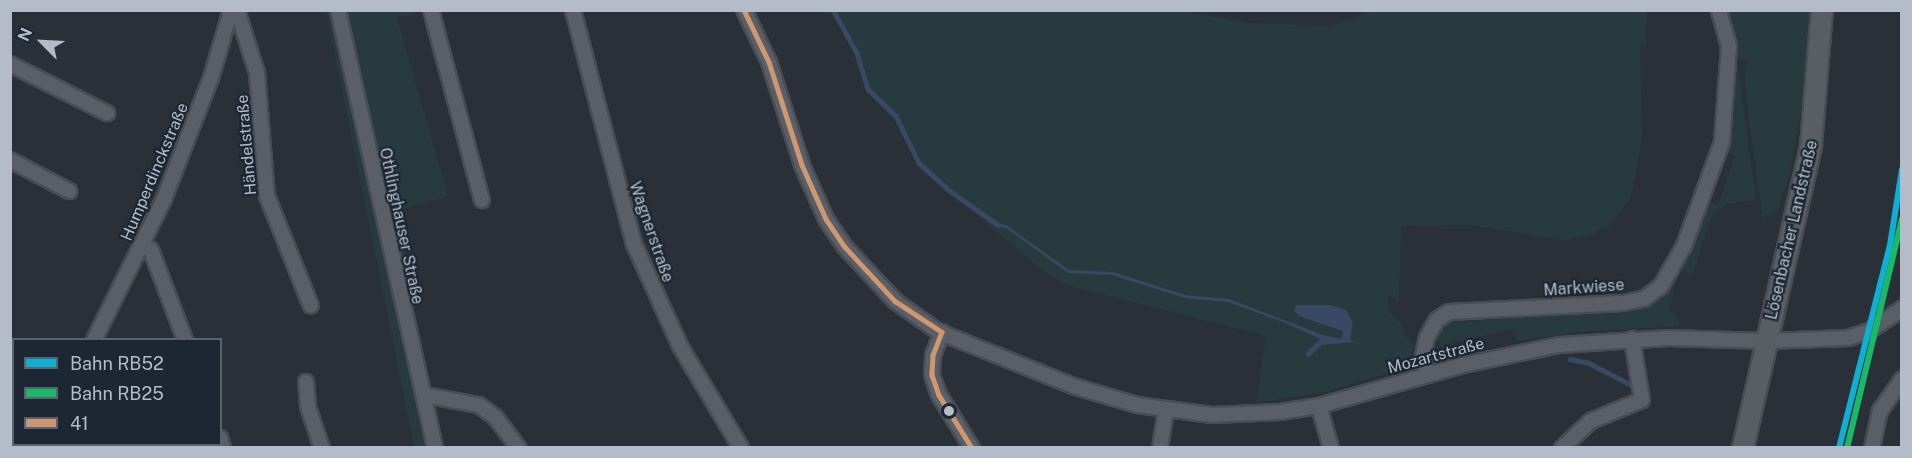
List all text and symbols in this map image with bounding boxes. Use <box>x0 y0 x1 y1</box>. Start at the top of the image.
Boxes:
north arrow <box>12 12 72 72</box>
text: N <box>14 25 36 44</box>
street label: Händelstraße <box>233 94 261 196</box>
street label: Humperdinckstraße <box>117 100 193 244</box>
street label: Lösenbacher Landstraße <box>1762 138 1822 322</box>
street label: Othlinghauser Straße <box>375 146 427 306</box>
street label: Wagnerstraße <box>625 179 677 285</box>
street label: Markwiese <box>1543 276 1625 300</box>
street label: Mozartstraße <box>1386 334 1486 378</box>
legend <box>12 338 222 446</box>
text: Bahn RB52 <box>70 353 164 374</box>
text: Bahn RB25 <box>70 383 164 404</box>
unlabelled marker <box>943 405 955 417</box>
text: 41 <box>70 413 89 434</box>

